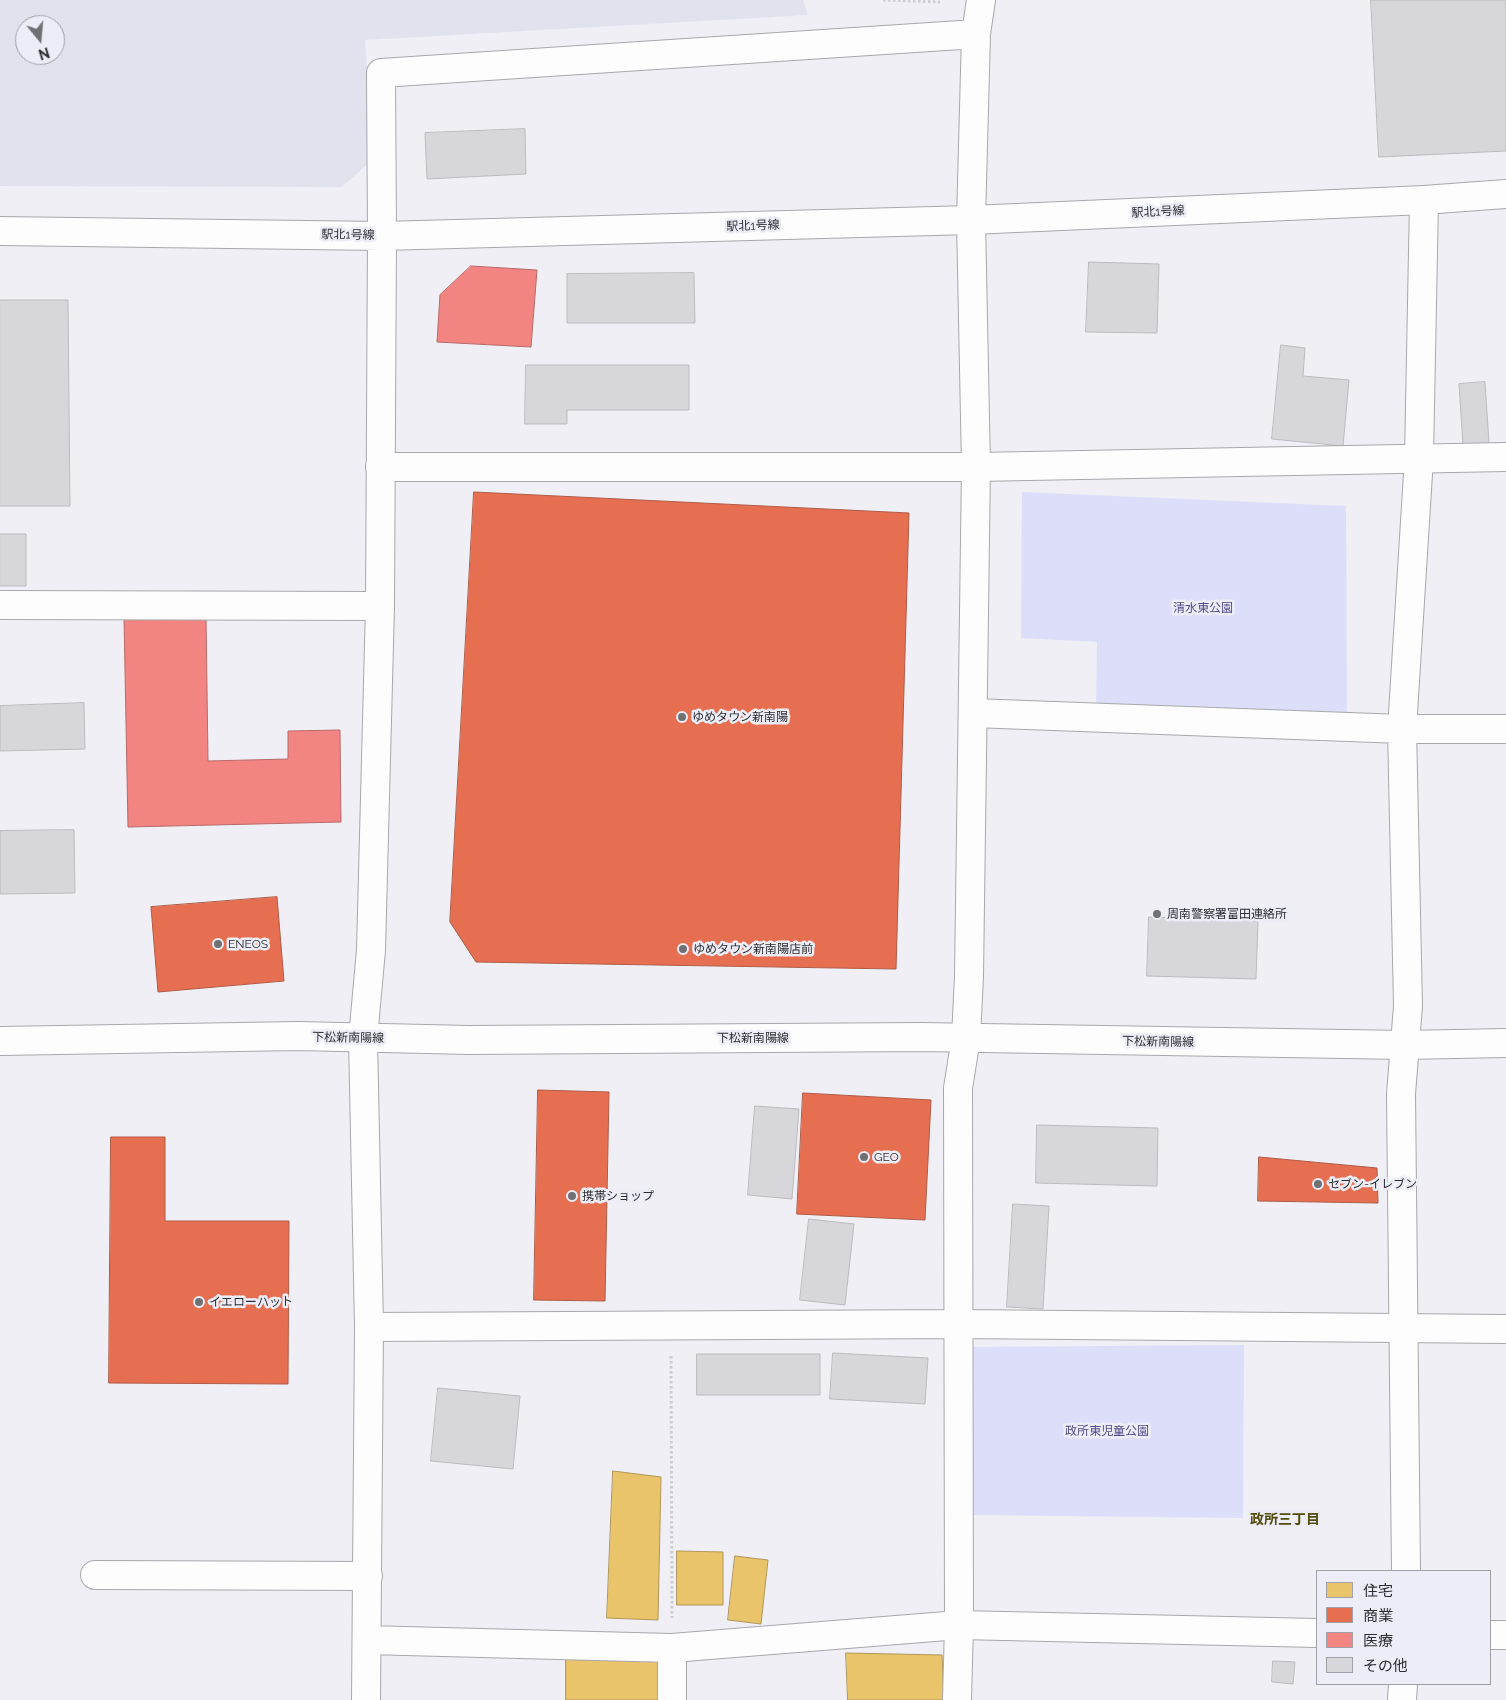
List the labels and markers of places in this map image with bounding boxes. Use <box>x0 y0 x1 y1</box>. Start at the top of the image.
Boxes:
place label: ゆめタウン新南陽 <box>692 710 788 724</box>
marker: ゆめタウン新南陽 <box>676 711 688 723</box>
place label: 周南警察署富田連絡所 <box>1167 907 1287 921</box>
marker: 周南警察署富田連絡所 <box>1151 908 1163 920</box>
place label: ENEOS <box>228 937 268 951</box>
marker: ENEOS <box>212 938 224 950</box>
place label: ゆめタウン新南陽店前 <box>693 942 813 956</box>
marker: ゆめタウン新南陽店前 <box>677 943 689 955</box>
place label: GEO <box>874 1150 899 1164</box>
marker: GEO <box>858 1151 870 1163</box>
place label: セブン-イレブン <box>1328 1177 1417 1191</box>
marker: セブン-イレブン <box>1312 1178 1324 1190</box>
place label: 携帯ショップ <box>582 1189 654 1203</box>
marker: 携帯ショップ <box>566 1190 578 1202</box>
place label: イエローハット <box>209 1295 293 1309</box>
marker: イエローハット <box>193 1296 205 1308</box>

